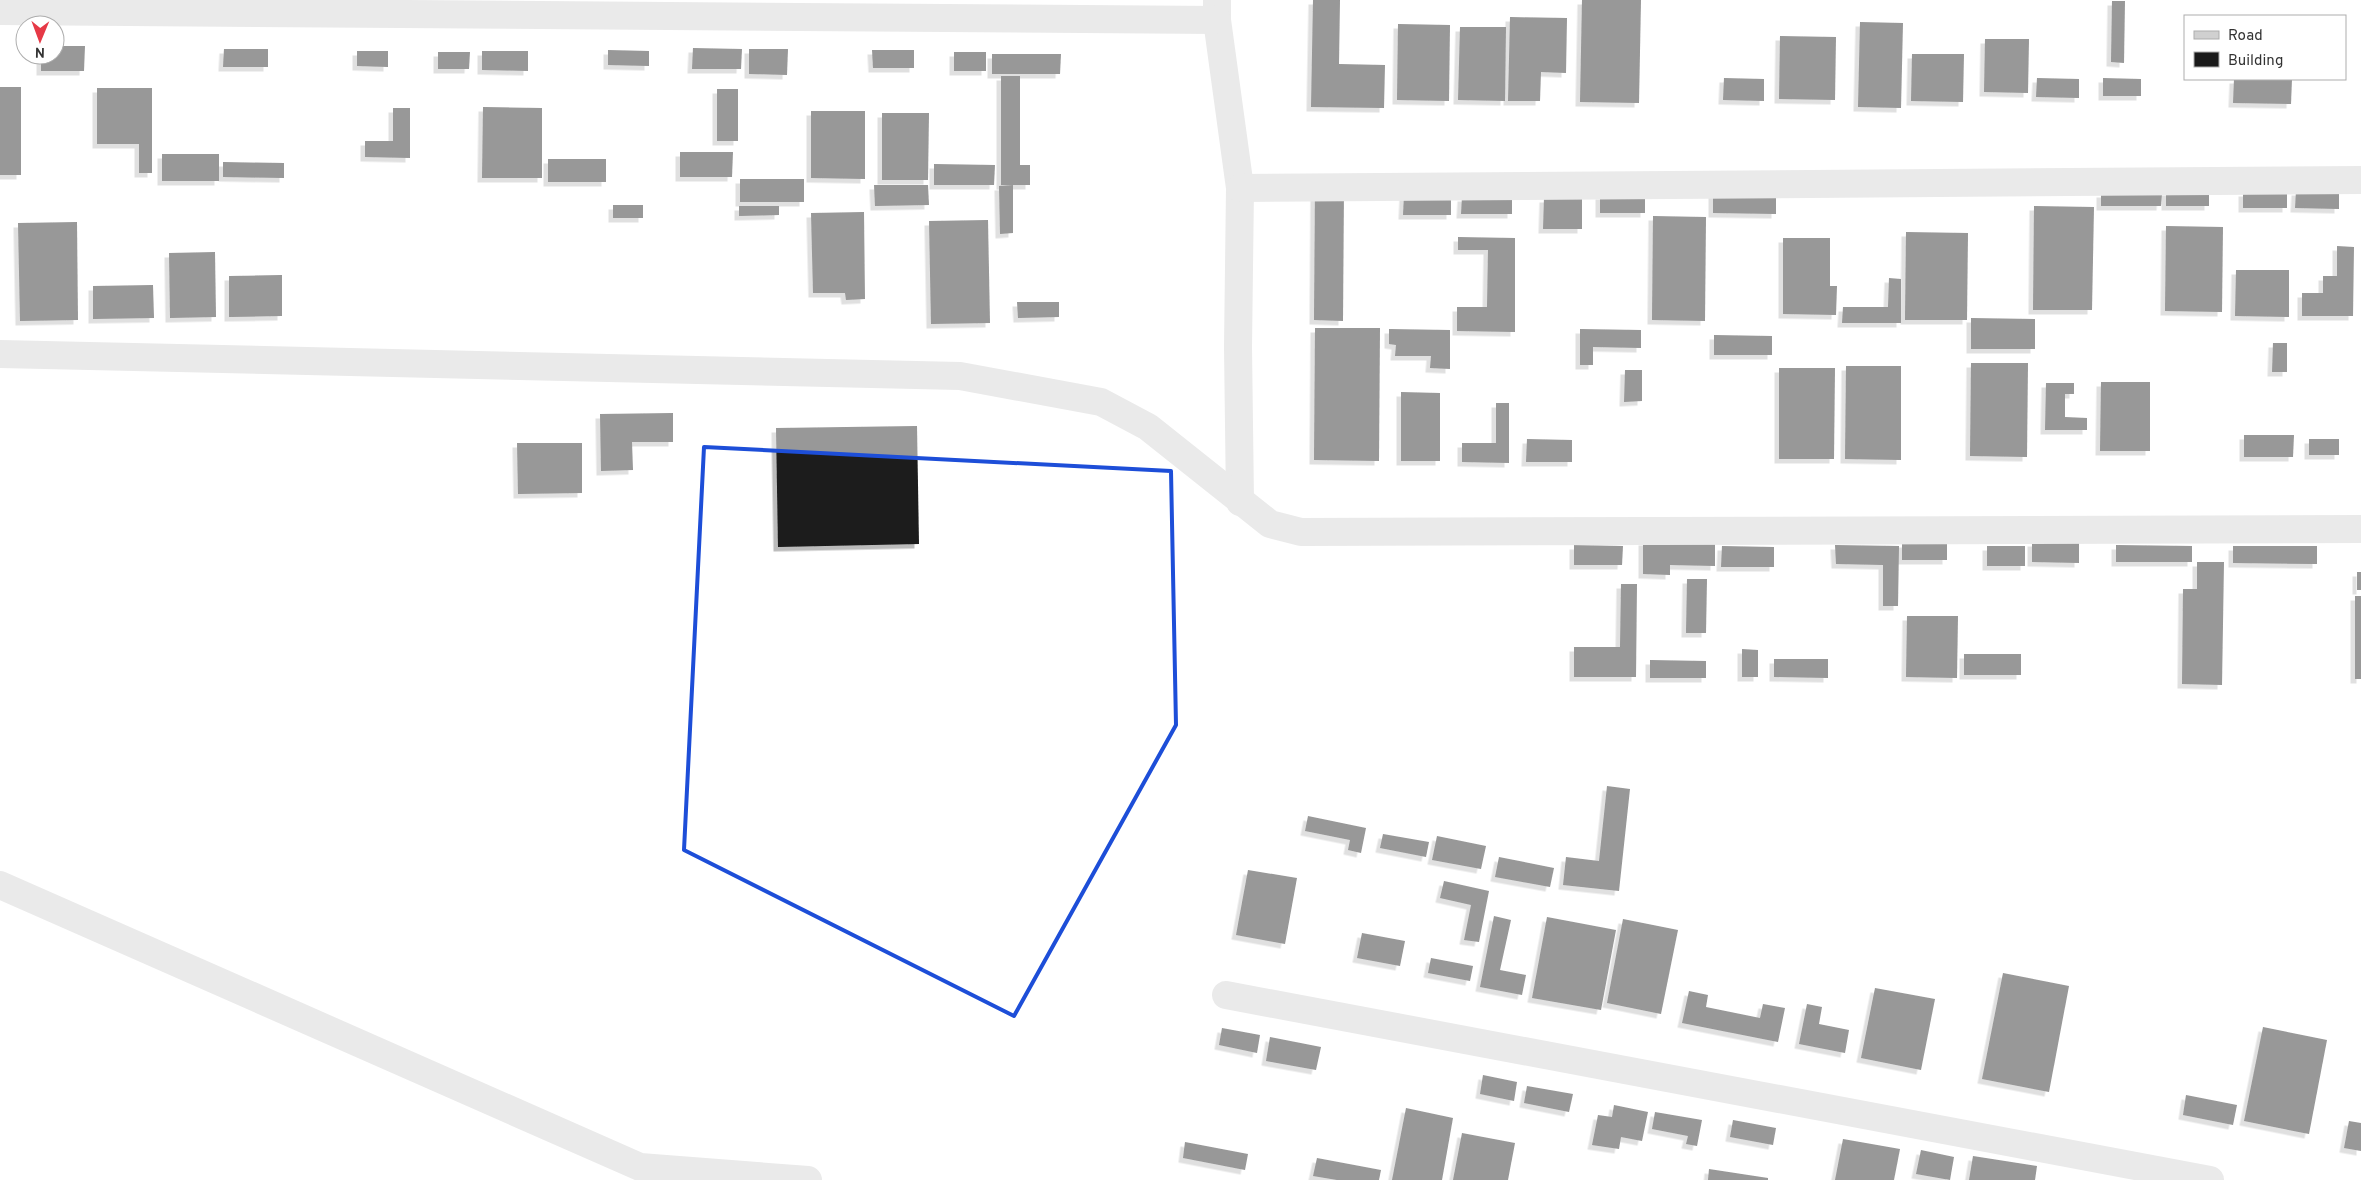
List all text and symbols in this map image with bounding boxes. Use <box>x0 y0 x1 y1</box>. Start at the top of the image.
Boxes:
north arrow <box>15 15 65 65</box>
legend <box>2184 15 2346 80</box>
text: Road <box>2228 27 2263 46</box>
text: N <box>35 43 45 60</box>
text: Building <box>2228 52 2283 71</box>

